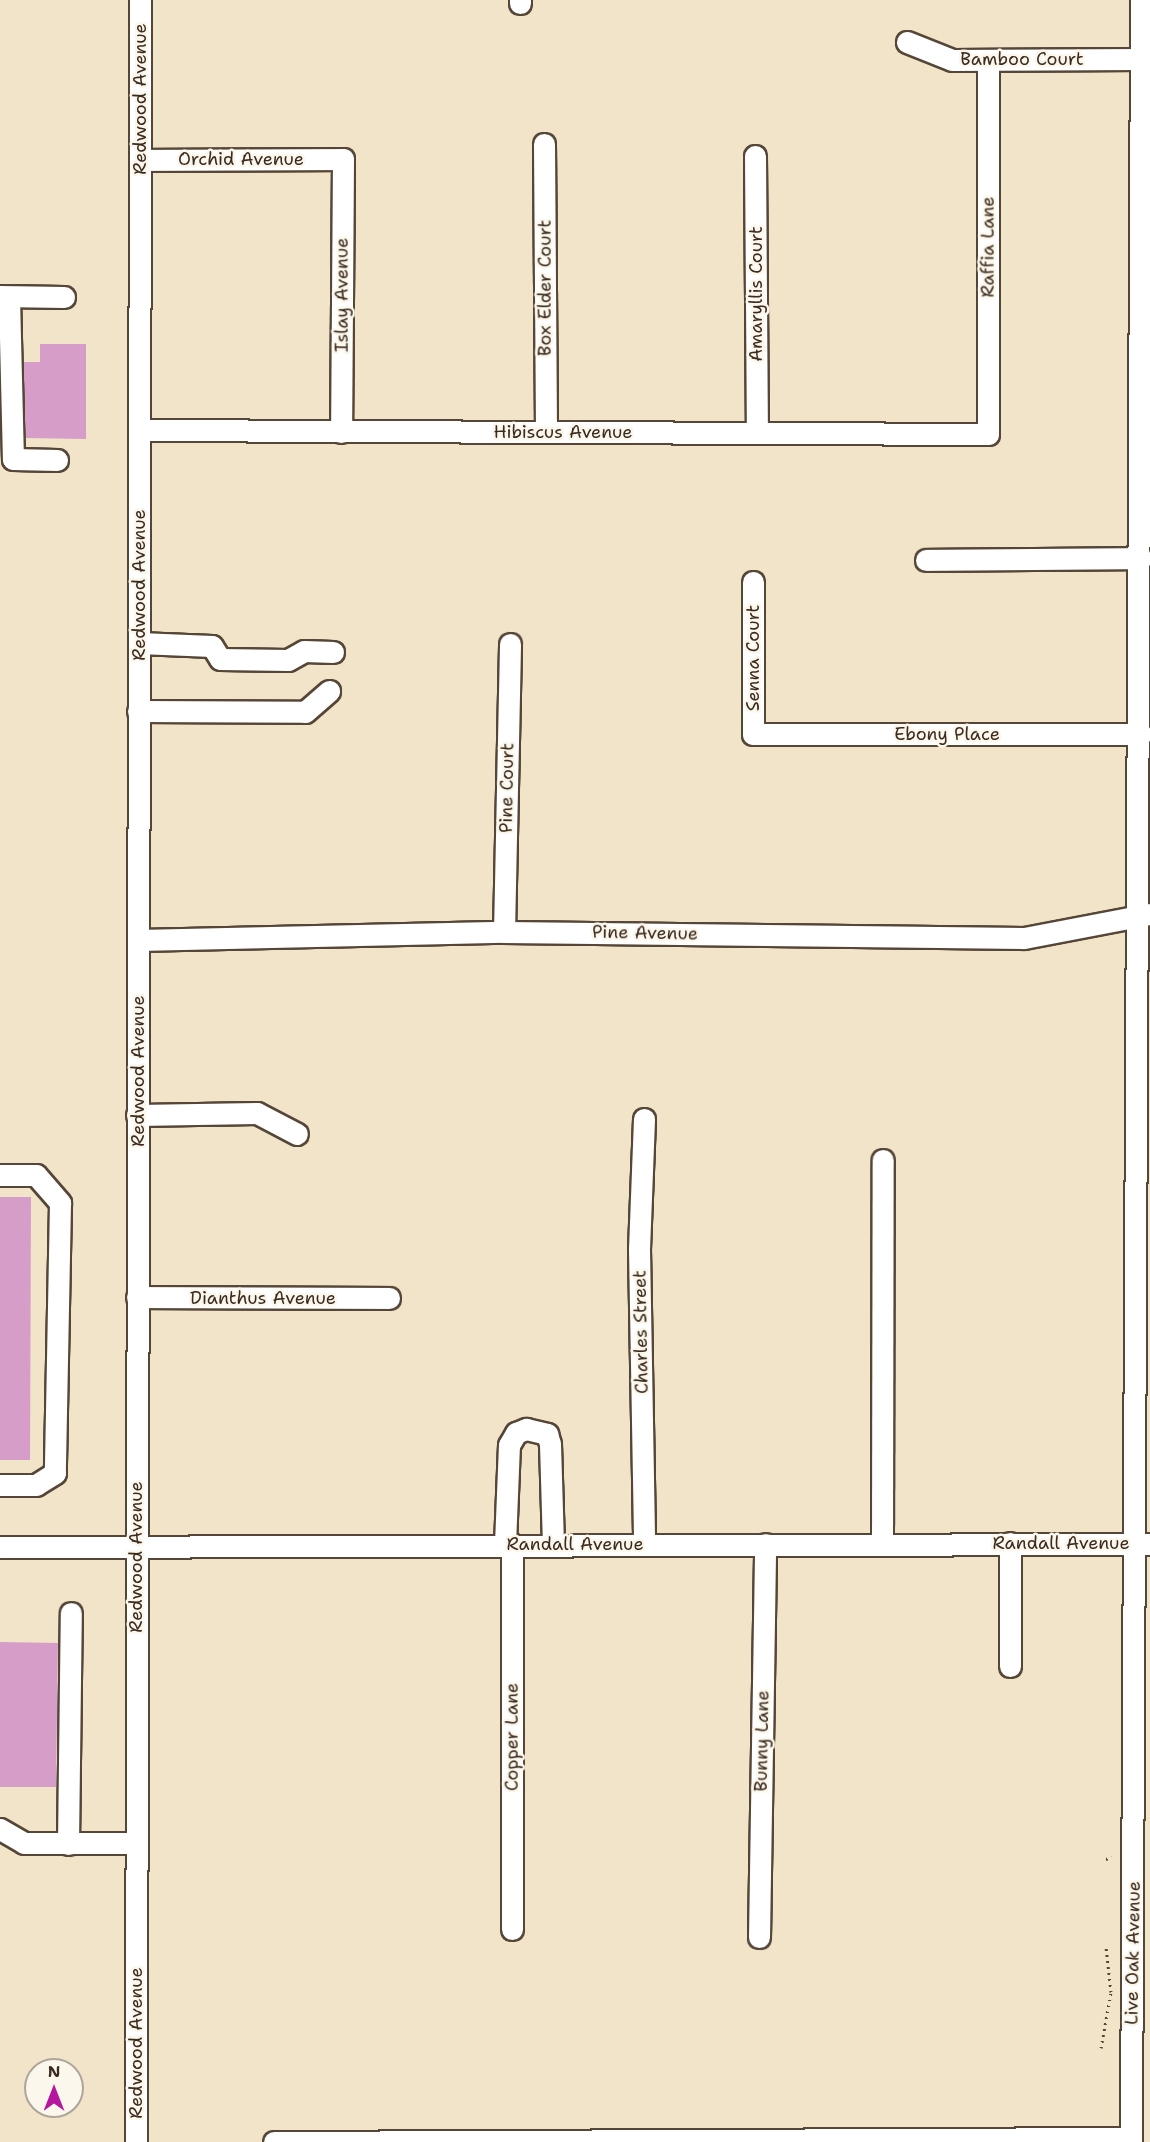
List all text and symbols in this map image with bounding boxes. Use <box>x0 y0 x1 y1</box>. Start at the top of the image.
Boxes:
street label: Redwood Avenue <box>129 23 151 175</box>
street label: Bamboo Court <box>960 48 1084 70</box>
street label: Orchid Avenue <box>178 148 304 170</box>
street label: Raffia Lane <box>977 196 999 298</box>
street label: Box Elder Court <box>534 220 556 356</box>
street label: Amaryllis Court <box>745 226 767 362</box>
street label: Islay Avenue <box>331 238 353 352</box>
street label: Hibiscus Avenue <box>494 421 632 443</box>
street label: Redwood Avenue <box>128 509 150 661</box>
street label: Senna Court <box>742 605 764 711</box>
street label: Ebony Place <box>894 723 1000 745</box>
street label: Pine Court <box>495 743 519 833</box>
street label: Pine Avenue <box>592 921 698 945</box>
street label: Redwood Avenue <box>127 995 149 1147</box>
street label: Charles Street <box>629 1270 653 1394</box>
street label: Dianthus Avenue <box>190 1287 336 1309</box>
street label: Redwood Avenue <box>125 1481 147 1633</box>
street label: Randall Avenue <box>992 1532 1130 1554</box>
street label: Randall Avenue <box>506 1533 644 1555</box>
street label: Copper Lane <box>501 1683 523 1791</box>
street label: Bunny Lane <box>750 1690 774 1792</box>
street label: Live Oak Avenue <box>1121 1881 1145 2025</box>
street label: Redwood Avenue <box>125 1967 147 2119</box>
north arrow <box>24 2058 84 2118</box>
text: N <box>48 2061 60 2082</box>

